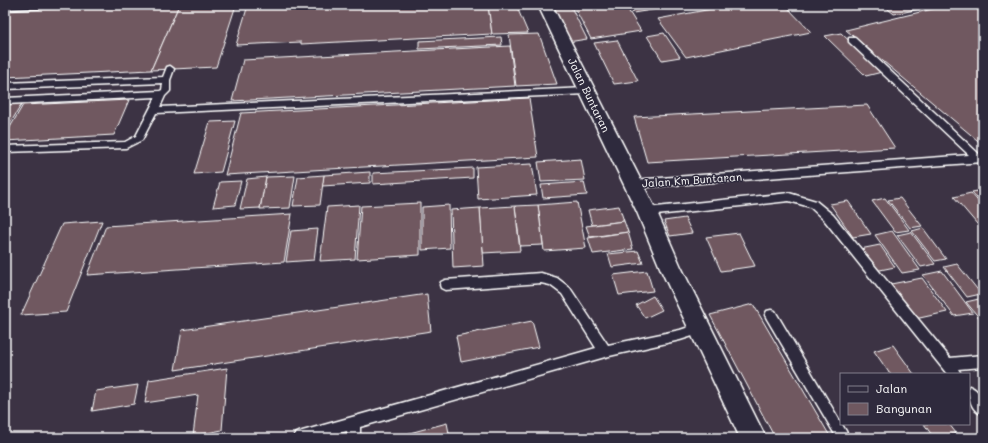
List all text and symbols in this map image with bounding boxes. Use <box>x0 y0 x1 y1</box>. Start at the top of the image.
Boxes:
street label: Jalan Buntaran <box>565 55 614 135</box>
street label: Jalan Km Buntaran <box>641 169 742 190</box>
legend <box>840 373 970 425</box>
text: Jalan <box>876 380 907 396</box>
text: Bangunan <box>876 400 932 416</box>

